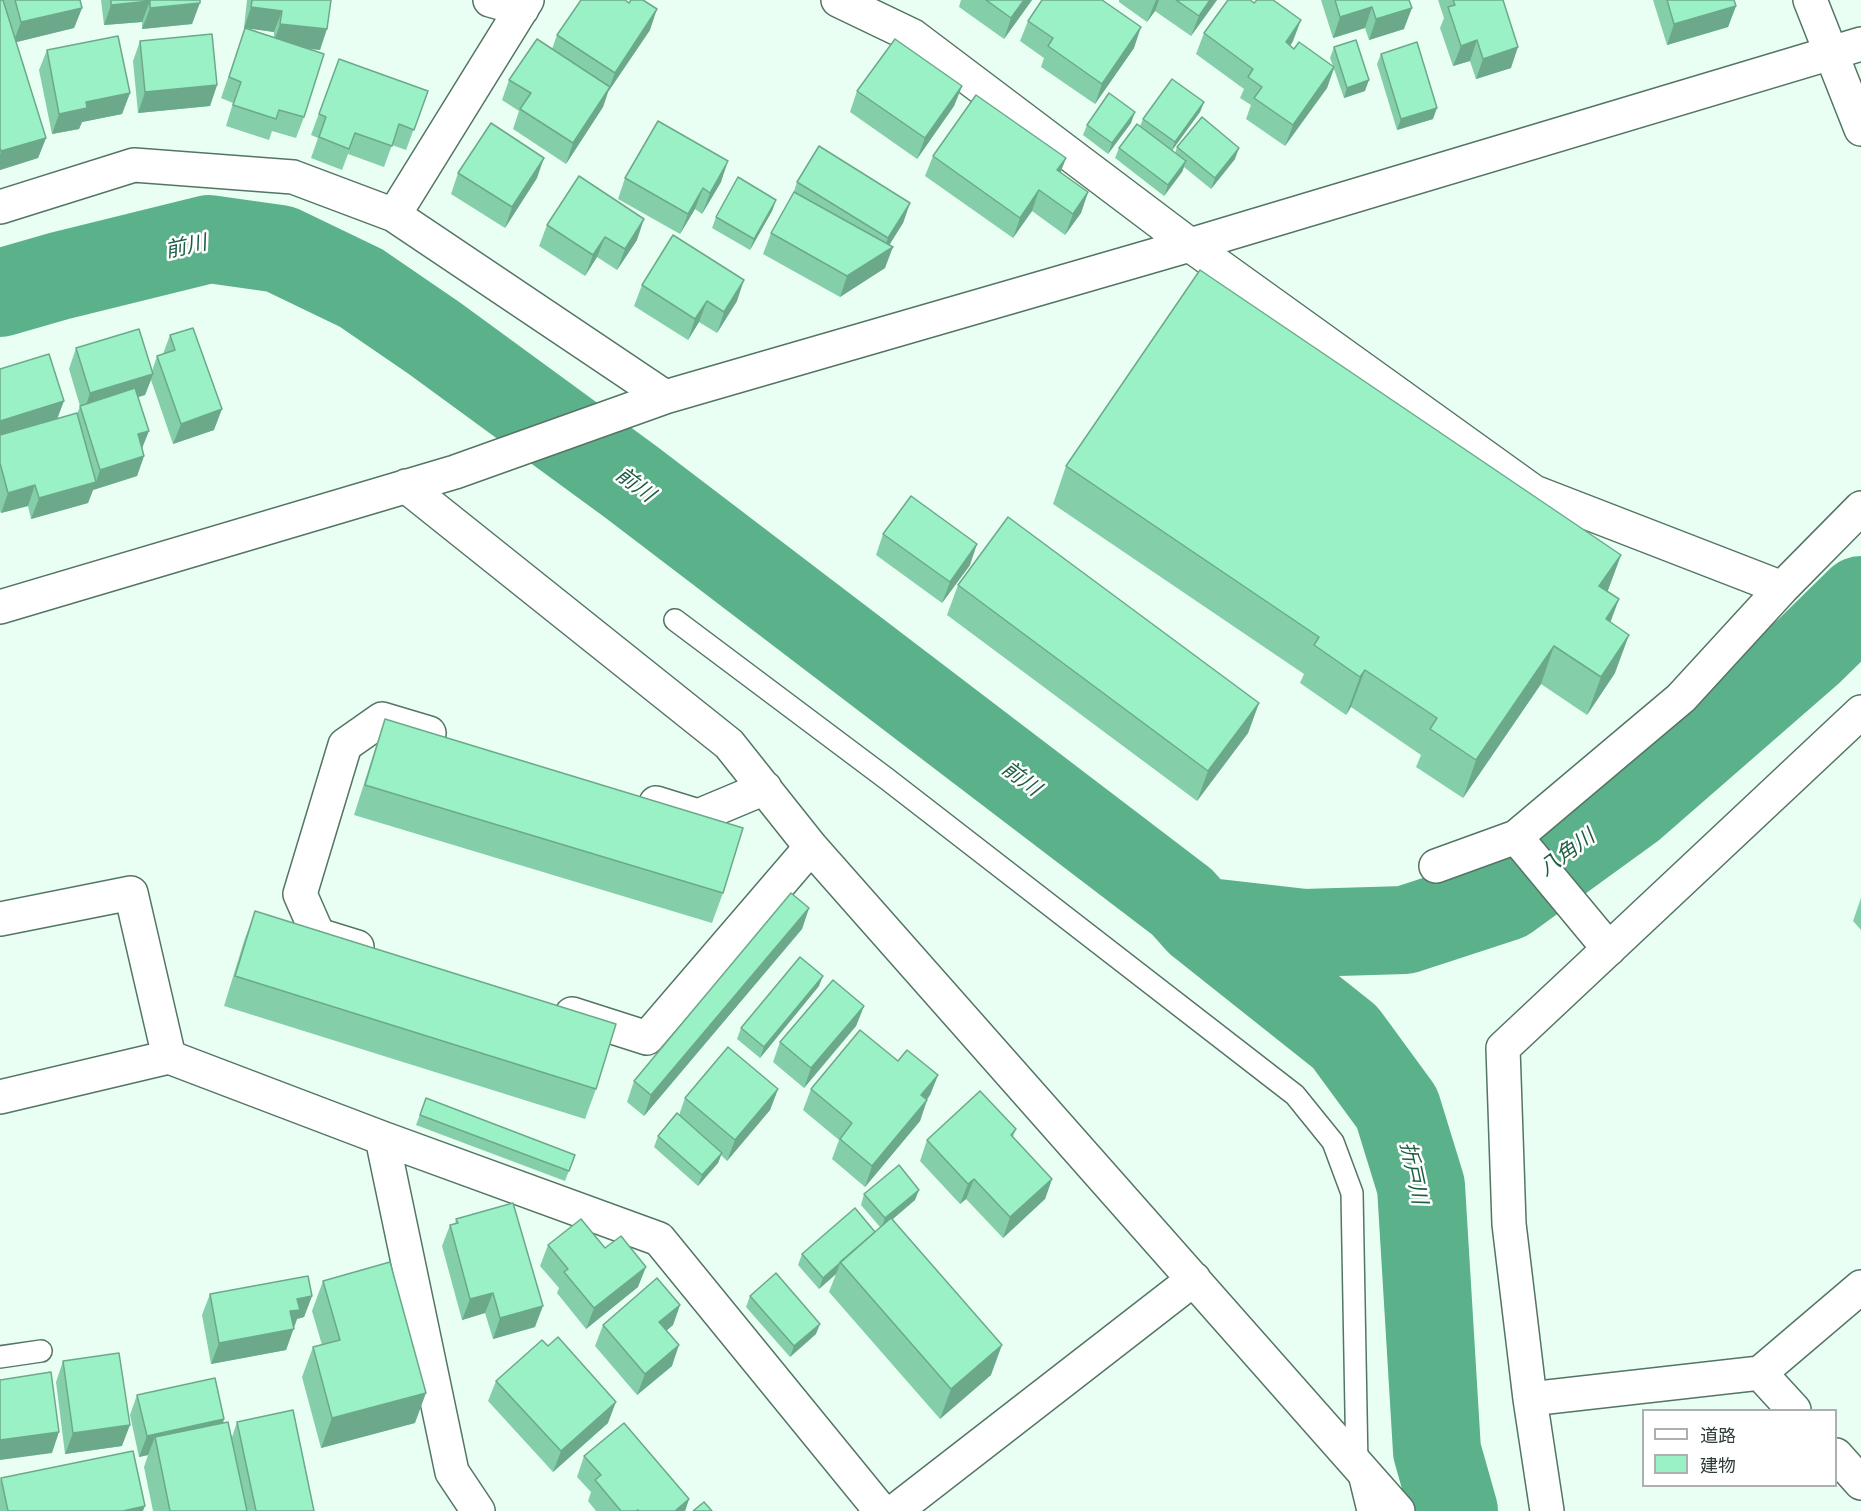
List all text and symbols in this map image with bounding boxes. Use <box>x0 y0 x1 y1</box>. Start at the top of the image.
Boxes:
water label: 前川 <box>163 230 209 264</box>
water label: 前川 <box>611 462 659 508</box>
water label: 前川 <box>997 756 1045 802</box>
water label: 八角川 <box>1534 824 1600 882</box>
water label: 折戸川 <box>1394 1140 1432 1206</box>
legend <box>1642 1409 1837 1487</box>
text: 道路 <box>1700 1425 1736 1447</box>
text: 建物 <box>1700 1455 1736 1477</box>

